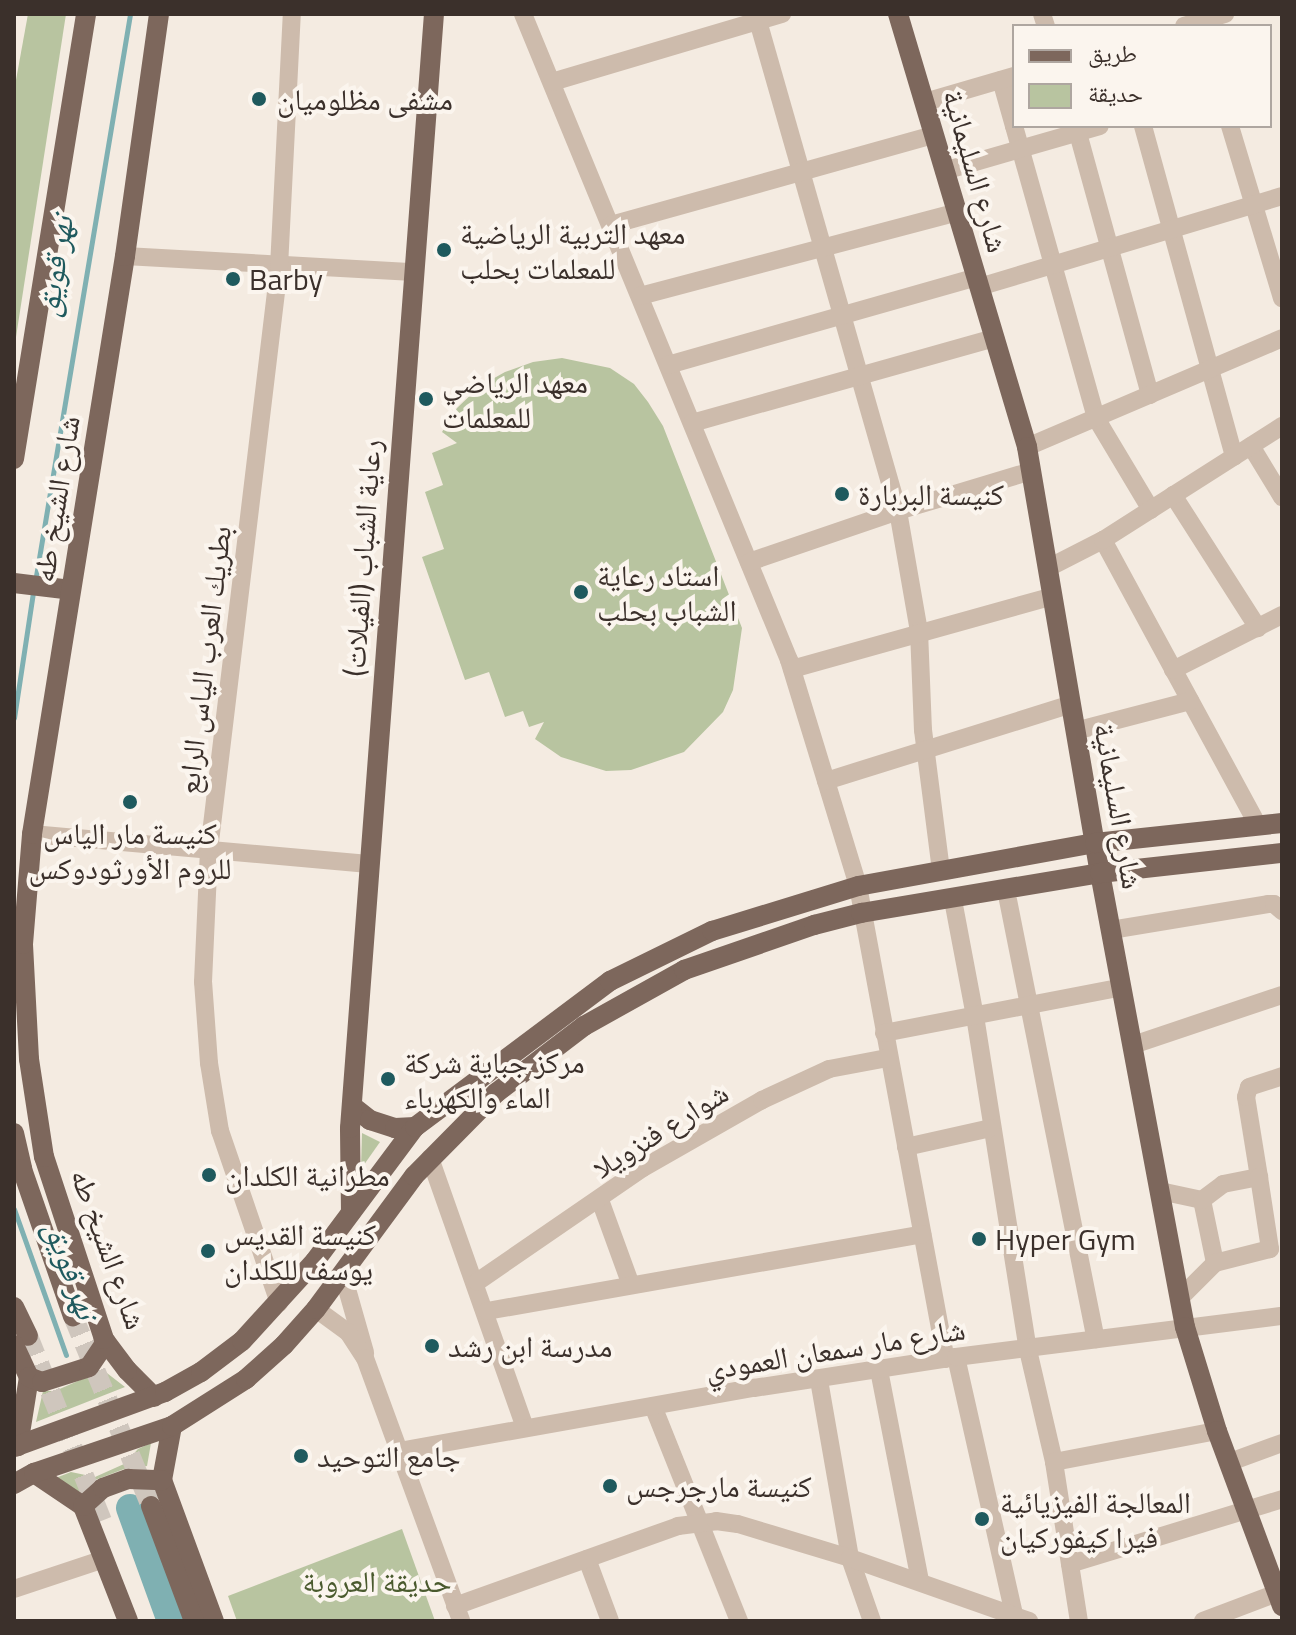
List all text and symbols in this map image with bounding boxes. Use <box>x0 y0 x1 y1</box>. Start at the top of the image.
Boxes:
legend <box>1012 24 1272 128</box>
text: طريق <box>1088 35 1137 71</box>
text: حديقة <box>1088 75 1143 111</box>
place label: مشفى مظلوميان <box>277 81 453 117</box>
street label: شارع السليمانية <box>936 85 1016 257</box>
marker: مشفى مظلوميان <box>248 88 270 110</box>
water label: نهر قويق <box>27 213 81 319</box>
place label: معهد التربية الرياضية للمعلمات بحلب <box>460 215 685 286</box>
marker: معهد التربية الرياضية للمعلمات بحلب <box>435 241 453 259</box>
place label: Barby <box>249 261 323 297</box>
marker: Barby <box>224 270 242 288</box>
place label: معهد الرياضي للمعلمات <box>442 364 588 434</box>
marker: معهد الرياضي للمعلمات <box>417 390 435 408</box>
street label: شارع الشيخ طه <box>25 413 87 585</box>
street label: رعاية الشباب (الفيلات) <box>336 438 388 678</box>
place label: كنيسة البربارة <box>858 476 1004 512</box>
marker: كنيسة البربارة <box>833 485 851 503</box>
street label: بطريك العرب الياس الرابع <box>170 524 238 796</box>
place label: استاد رعاية الشباب بحلب <box>597 557 737 628</box>
marker: استاد رعاية الشباب بحلب <box>572 583 590 601</box>
street label: شارع السليمانية <box>1087 720 1151 892</box>
marker: كنيسة مار الياس للروم الأورثودوكس <box>121 793 139 811</box>
place label: كنيسة مار الياس للروم الأورثودوكس <box>28 815 232 886</box>
place label: مركز جباية شركة الماء والكهرباء <box>404 1044 585 1114</box>
marker: مركز جباية شركة الماء والكهرباء <box>379 1070 397 1088</box>
street label: شوارع فنزويلا <box>585 1074 735 1186</box>
place label: مطرانية الكلدان <box>225 1157 390 1193</box>
street label: شارع الشيخ طه <box>63 1164 155 1334</box>
marker: مطرانية الكلدان <box>200 1166 218 1184</box>
water label: نهر قويق <box>37 1216 107 1324</box>
place label: كنيسة القديس يوسف للكلدان <box>224 1216 376 1286</box>
place label: Hyper Gym <box>995 1221 1136 1257</box>
marker: Hyper Gym <box>970 1230 988 1248</box>
marker: كنيسة القديس يوسف للكلدان <box>199 1242 217 1260</box>
street label: شارع مار سمعان العمودي <box>702 1311 968 1387</box>
place label: مدرسة ابن رشد <box>448 1328 612 1364</box>
marker: مدرسة ابن رشد <box>423 1337 441 1355</box>
place label: جامع التوحيد <box>317 1438 461 1474</box>
marker: جامع التوحيد <box>292 1447 310 1465</box>
place label: كنيسة مارجرجس <box>626 1468 812 1504</box>
marker: كنيسة مارجرجس <box>601 1477 619 1495</box>
place label: المعالجة الفيزيائية فيرا كيفوركيان <box>1000 1484 1191 1554</box>
marker: المعالجة الفيزيائية فيرا كيفوركيان <box>971 1508 993 1530</box>
park label: حديقة العروبة <box>302 1563 452 1599</box>

